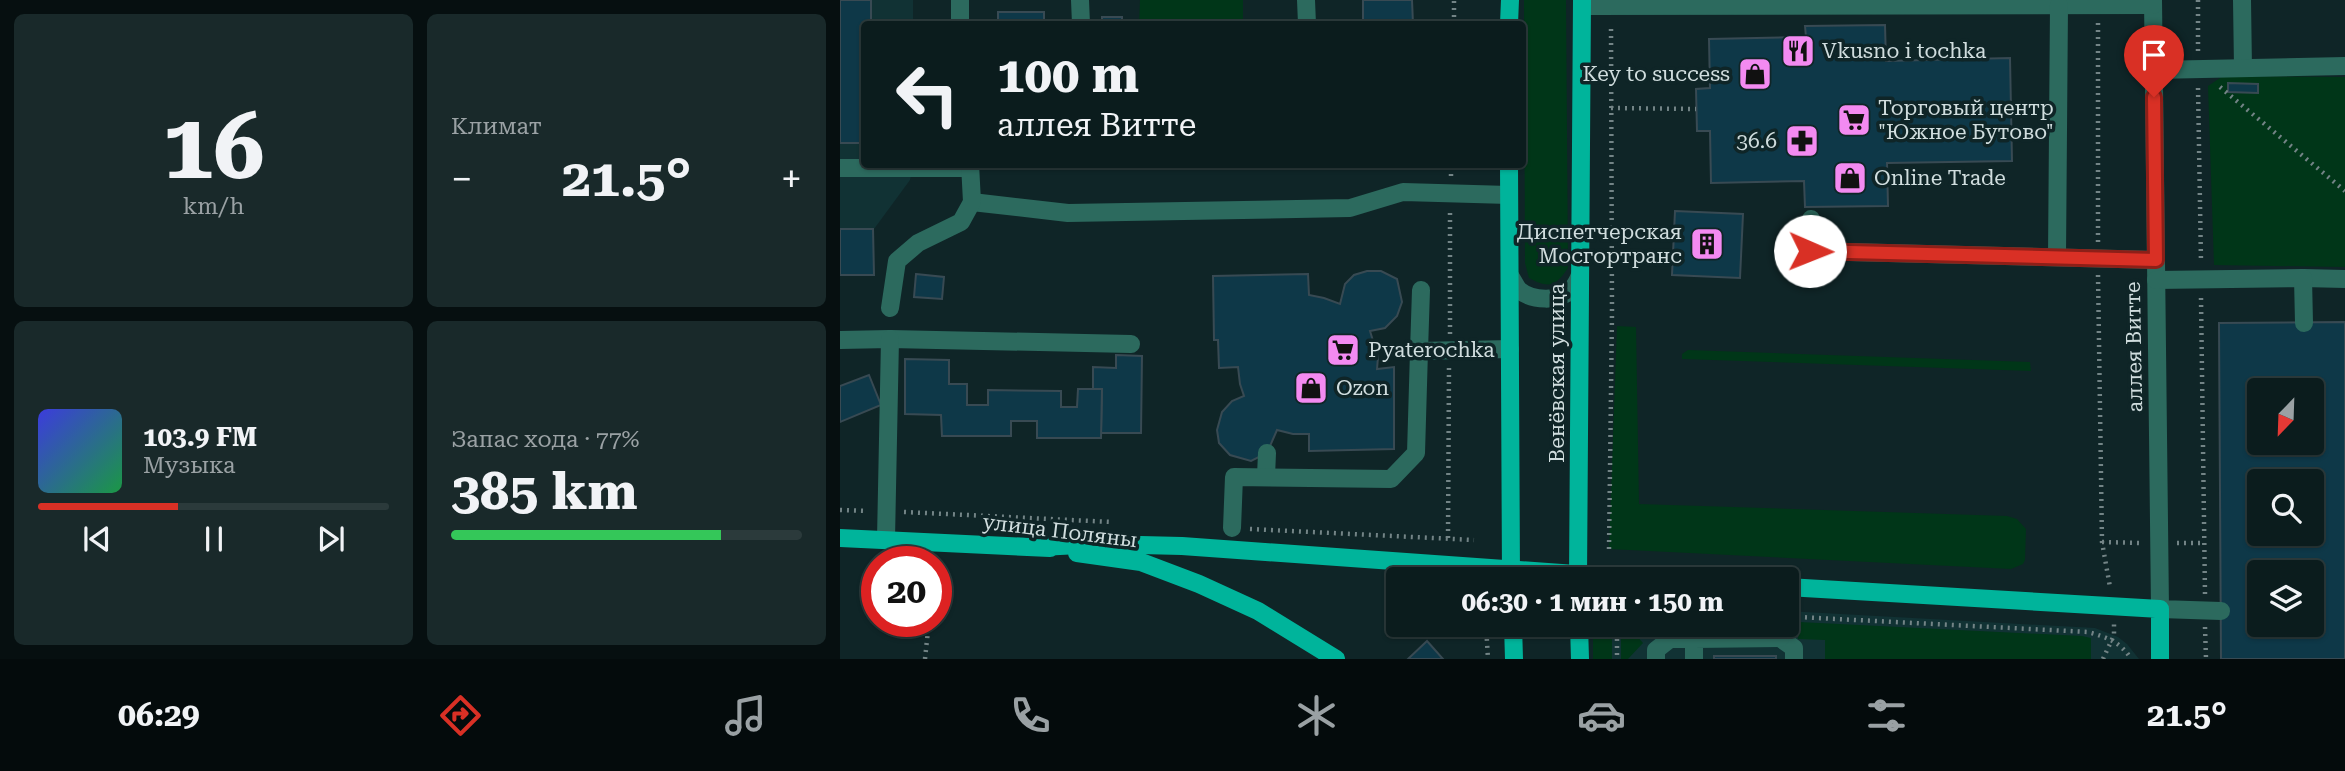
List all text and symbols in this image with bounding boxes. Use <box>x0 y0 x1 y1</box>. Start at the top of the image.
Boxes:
pin <box>2124 25 2184 97</box>
restaurant icon: Vkusno i tochka <box>1779 32 1817 70</box>
icon: arrive <box>2135 36 2173 74</box>
place label: Vkusno i tochka <box>1822 39 1987 63</box>
text: 100 m <box>997 47 1139 104</box>
icon: left <box>882 49 973 140</box>
shop icon: Key to success <box>1736 55 1774 93</box>
place label: Key to success <box>1582 62 1730 86</box>
text: 16 <box>163 94 264 200</box>
place label: Торговый центр "Южное Бутово" <box>1878 96 2054 144</box>
supermarket icon: Торговый центр "Южное Бутово" <box>1835 101 1873 139</box>
text: аллея Витте <box>997 106 1196 144</box>
text: Климат <box>451 113 542 140</box>
pharmacy icon: 36.6 <box>1783 122 1821 160</box>
place label: 36.6 <box>1736 129 1777 153</box>
text: 21.5° <box>562 148 691 209</box>
text: − <box>451 157 472 201</box>
text: + <box>781 157 802 201</box>
shop icon: Online Trade <box>1831 159 1869 197</box>
place label: Online Trade <box>1874 166 2006 190</box>
text: km/h <box>183 193 244 220</box>
position arrow <box>1773 214 1847 288</box>
place label: Диспетчерская Мосгортранс <box>1517 220 1682 268</box>
building icon: Диспетчерская Мосгортранс <box>1688 225 1726 263</box>
street label: аллея Витте <box>2121 281 2147 413</box>
street label: Венёвская улица <box>1545 282 1569 463</box>
supermarket icon: Pyaterochka <box>1324 331 1362 369</box>
place label: Pyaterochka <box>1368 338 1495 362</box>
shop icon: Ozon <box>1292 369 1330 407</box>
place label: Ozon <box>1336 376 1389 400</box>
north arrow <box>2247 378 2324 455</box>
map controls <box>2247 378 2324 637</box>
text: 103.9 FM <box>143 422 257 452</box>
text: Запас хода · 77% <box>451 426 640 453</box>
text: Музыка <box>143 452 235 479</box>
text: 385 km <box>451 461 638 522</box>
button: search <box>2247 469 2324 546</box>
street label: улица Поляны <box>981 510 1139 552</box>
icon: previous <box>78 520 116 558</box>
icon: pause <box>195 520 233 558</box>
icon: next <box>312 520 350 558</box>
speed limit sign: 20 <box>861 546 952 637</box>
button: layers <box>2247 560 2324 637</box>
text: 06:30 · 1 мин · 150 m <box>1462 587 1723 617</box>
icon: directions <box>436 691 485 740</box>
icon: music <box>721 691 770 740</box>
icon: phone <box>1006 691 1055 740</box>
icon: climate <box>1292 691 1341 740</box>
icon: car <box>1577 691 1626 740</box>
icon: filters <box>1862 691 1911 740</box>
text: 06:29 <box>118 696 200 734</box>
text: 21.5° <box>2147 696 2227 734</box>

